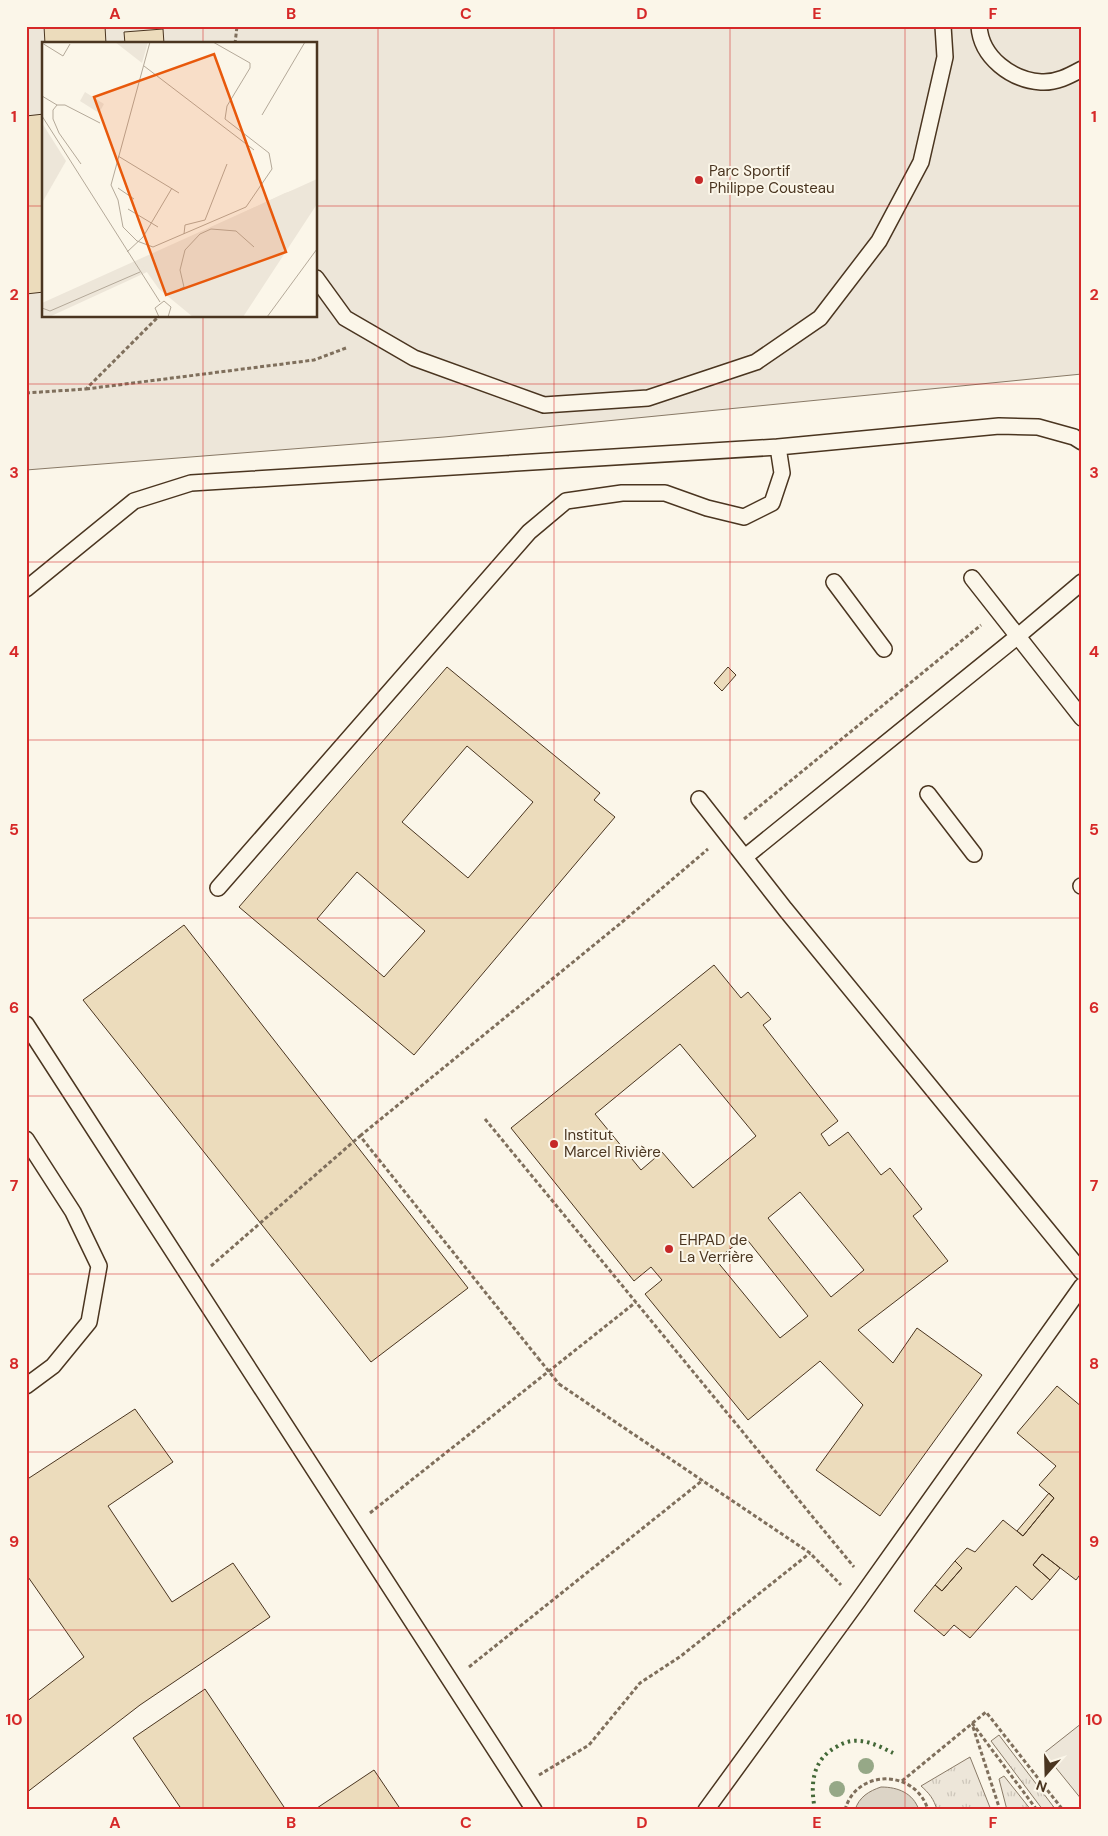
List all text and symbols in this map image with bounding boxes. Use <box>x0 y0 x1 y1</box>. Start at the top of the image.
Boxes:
text: A <box>109 3 121 24</box>
text: B <box>286 3 296 24</box>
text: C <box>460 3 472 24</box>
text: D <box>636 3 648 24</box>
text: E <box>812 3 822 24</box>
text: F <box>989 3 998 24</box>
inset map <box>42 42 318 318</box>
text: 1 <box>11 106 17 127</box>
text: 1 <box>1091 106 1097 127</box>
place label: Parc Sportif Philippe Cousteau <box>709 161 835 198</box>
marker: Parc Sportif Philippe Cousteau <box>693 174 705 186</box>
text: 2 <box>9 284 19 305</box>
text: 2 <box>1089 284 1099 305</box>
text: 3 <box>9 462 19 483</box>
text: 3 <box>1089 462 1099 483</box>
text: 4 <box>9 641 19 662</box>
text: 4 <box>1089 641 1099 662</box>
text: 5 <box>9 819 19 840</box>
text: 5 <box>1089 819 1099 840</box>
text: 6 <box>9 997 19 1018</box>
text: 6 <box>1089 997 1099 1018</box>
place label: Institut Marcel Rivière <box>564 1125 661 1162</box>
marker: Institut Marcel Rivière <box>548 1138 560 1150</box>
text: 7 <box>10 1175 19 1196</box>
text: 7 <box>1090 1175 1099 1196</box>
place label: EHPAD de La Verrière <box>679 1230 754 1267</box>
marker: EHPAD de La Verrière <box>663 1243 675 1255</box>
text: 8 <box>9 1353 19 1374</box>
text: 8 <box>1089 1353 1099 1374</box>
text: 9 <box>9 1531 19 1552</box>
text: 9 <box>1089 1531 1099 1552</box>
text: 10 <box>5 1709 23 1730</box>
text: 10 <box>1085 1709 1103 1730</box>
north arrow <box>1020 1748 1070 1798</box>
text: N <box>1034 1776 1049 1796</box>
text: A <box>109 1812 121 1833</box>
text: B <box>286 1812 296 1833</box>
text: C <box>460 1812 472 1833</box>
text: D <box>636 1812 648 1833</box>
text: E <box>812 1812 822 1833</box>
text: F <box>989 1812 998 1833</box>

